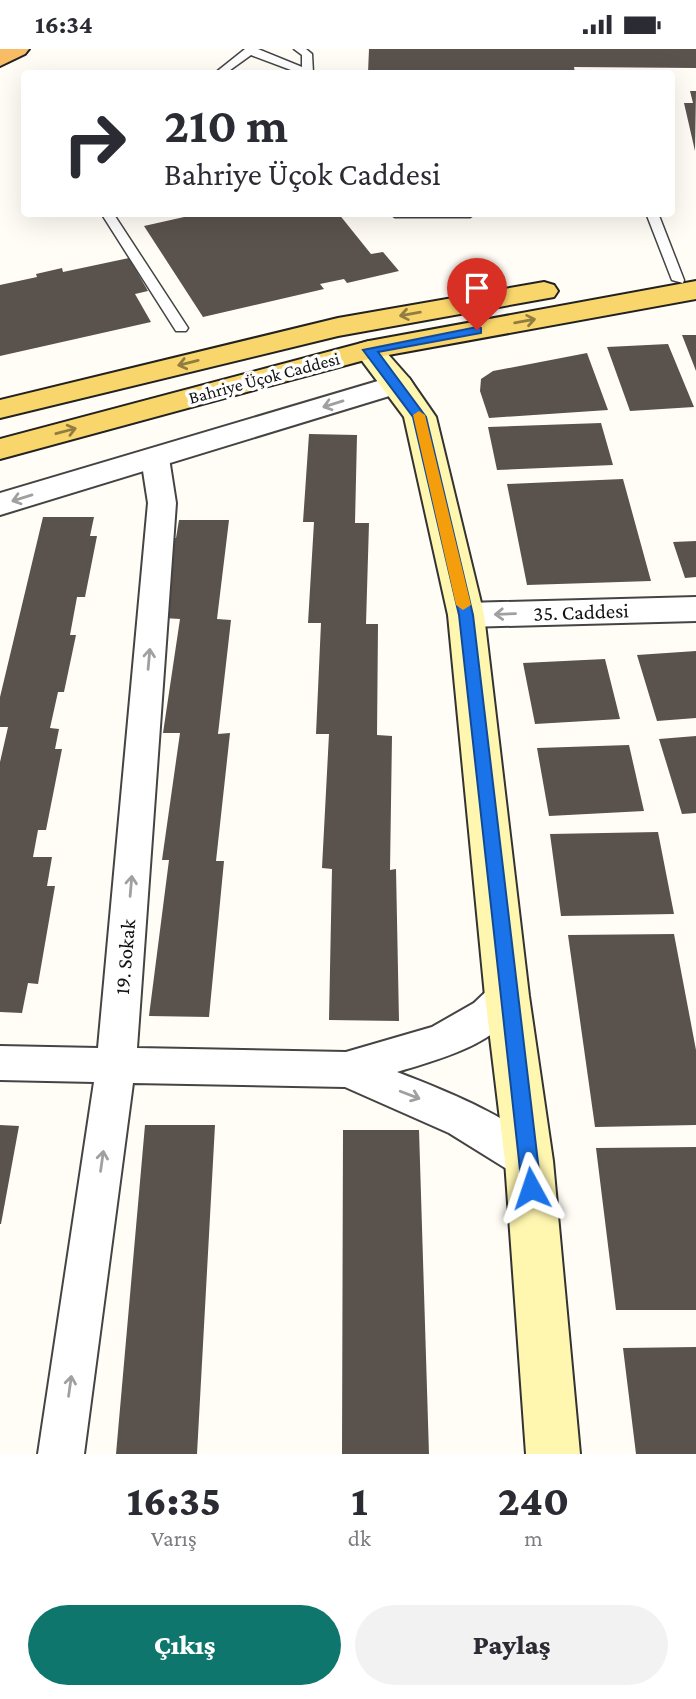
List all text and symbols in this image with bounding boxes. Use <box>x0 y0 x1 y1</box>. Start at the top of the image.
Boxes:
text: 16:34 <box>35 10 93 39</box>
icon: right <box>49 98 140 189</box>
text: 210 m <box>164 98 288 153</box>
text: Bahriye Üçok Caddesi <box>164 156 441 192</box>
pin <box>447 258 507 330</box>
icon: arrive <box>458 269 496 307</box>
one-way arrow <box>399 308 422 321</box>
one-way arrow <box>513 314 536 328</box>
street label: Bahriye Üçok Caddesi <box>186 348 342 408</box>
one-way arrow <box>177 357 200 370</box>
one-way arrow <box>322 398 344 411</box>
one-way arrow <box>54 424 77 437</box>
one-way arrow <box>11 492 33 505</box>
street label: 35. Caddesi <box>533 598 630 626</box>
one-way arrow <box>494 608 517 621</box>
one-way arrow <box>143 649 156 671</box>
one-way arrow <box>125 875 138 898</box>
street label: 19. Sokak <box>110 918 140 996</box>
one-way arrow <box>398 1090 420 1103</box>
one-way arrow <box>96 1150 109 1173</box>
position arrow <box>494 1151 568 1225</box>
one-way arrow <box>64 1376 77 1398</box>
text: 16:35 <box>127 1477 221 1524</box>
text: 1 <box>351 1477 368 1524</box>
text: 240 <box>498 1477 569 1524</box>
text: Varış <box>151 1525 197 1551</box>
text: dk <box>348 1525 371 1551</box>
text: m <box>524 1525 543 1551</box>
button: Çıkış <box>28 1605 341 1685</box>
button: Paylaş <box>355 1605 668 1685</box>

